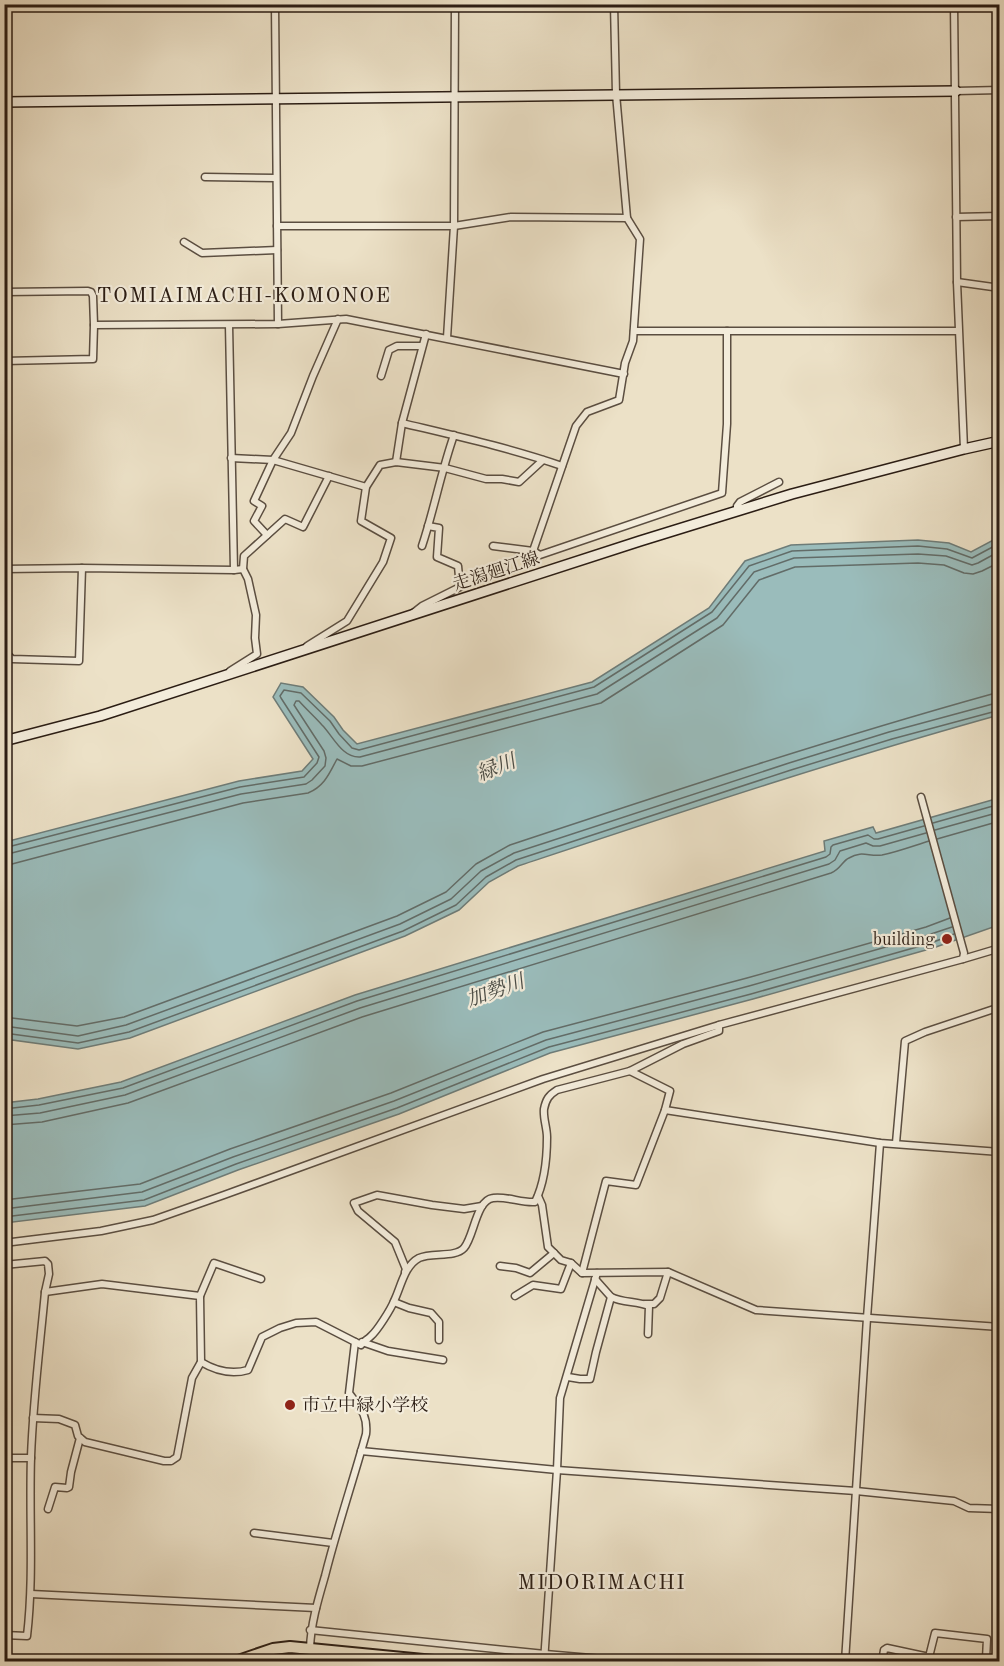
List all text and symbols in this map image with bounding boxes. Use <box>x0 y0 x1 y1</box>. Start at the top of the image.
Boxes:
district label: TOMIAIMACHI-KOMONOE <box>96 286 392 307</box>
street label: 走潟廻江線 <box>450 548 542 594</box>
water label: 緑川 <box>474 749 521 786</box>
place label: building <box>873 931 935 949</box>
marker: building <box>940 932 954 946</box>
water label: 加勢川 <box>463 970 529 1012</box>
place label: 市立中緑小学校 <box>302 1395 428 1415</box>
marker: 市立中緑小学校 <box>283 1398 297 1412</box>
district label: MIDORIMACHI <box>518 1573 686 1594</box>

